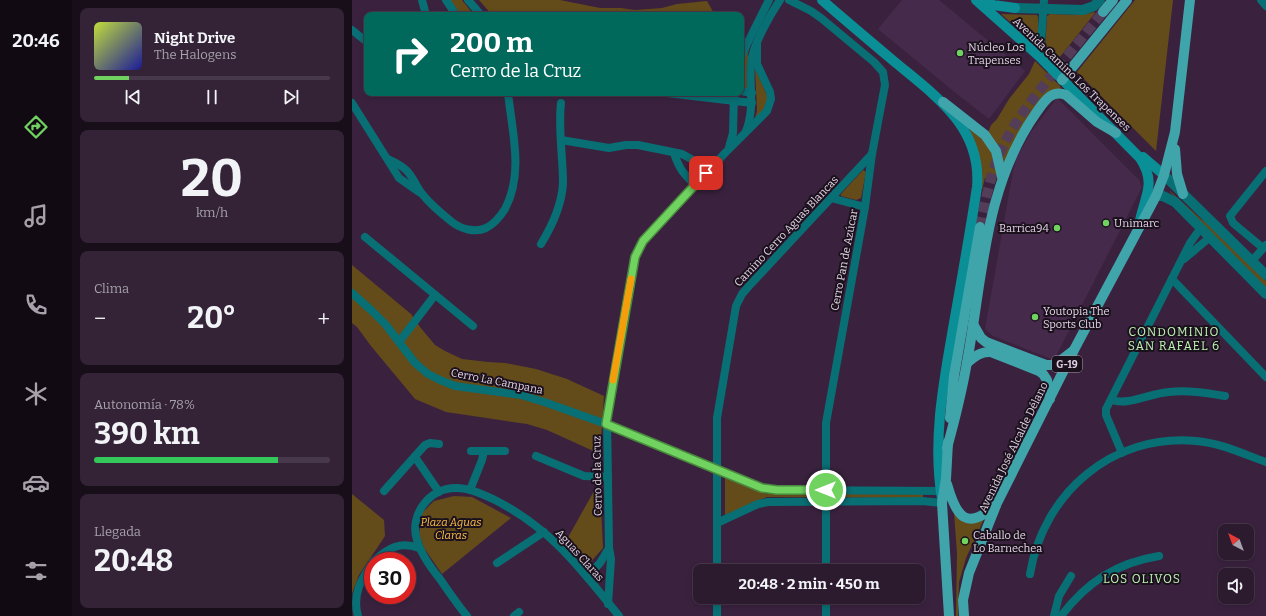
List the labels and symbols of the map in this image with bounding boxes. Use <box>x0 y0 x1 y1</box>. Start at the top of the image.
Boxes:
street label: Avenida Camino Los Trapenses <box>1010 15 1133 134</box>
place label: Núcleo Los Trapenses <box>968 41 1024 67</box>
marker: Núcleo Los Trapenses <box>955 48 965 58</box>
pin <box>689 156 723 190</box>
street label: Camino Cerro Aguas Blancas <box>732 173 841 289</box>
street label: Cerro Pan de Azúcar <box>828 208 861 312</box>
place label: Unimarc <box>1114 217 1160 230</box>
marker: Unimarc <box>1101 218 1111 228</box>
place label: Barrica94 <box>999 222 1050 235</box>
marker: Barrica94 <box>1052 223 1062 233</box>
place label: Youtopia The Sports Club <box>1043 305 1110 331</box>
marker: Youtopia The Sports Club <box>1030 312 1040 322</box>
district label: CONDOMINIO SAN RAFAEL 6 <box>1128 325 1220 353</box>
road number: G-19 <box>1052 356 1082 372</box>
street label: Cerro La Campana <box>450 366 544 397</box>
street label: Avenida José Alcalde Délano <box>976 380 1051 515</box>
street label: Cerro de la Cruz <box>590 436 605 516</box>
position arrow <box>805 469 847 511</box>
park label: Plaza Aguas Claras <box>420 516 482 542</box>
north arrow <box>1218 524 1254 560</box>
street label: Aguas Claras <box>553 527 606 584</box>
place label: Caballo de Lo Barnechea <box>973 529 1042 555</box>
marker: Caballo de Lo Barnechea <box>960 536 970 546</box>
speed limit sign: 30 <box>364 552 416 604</box>
district label: LOS OLIVOS <box>1103 572 1181 586</box>

